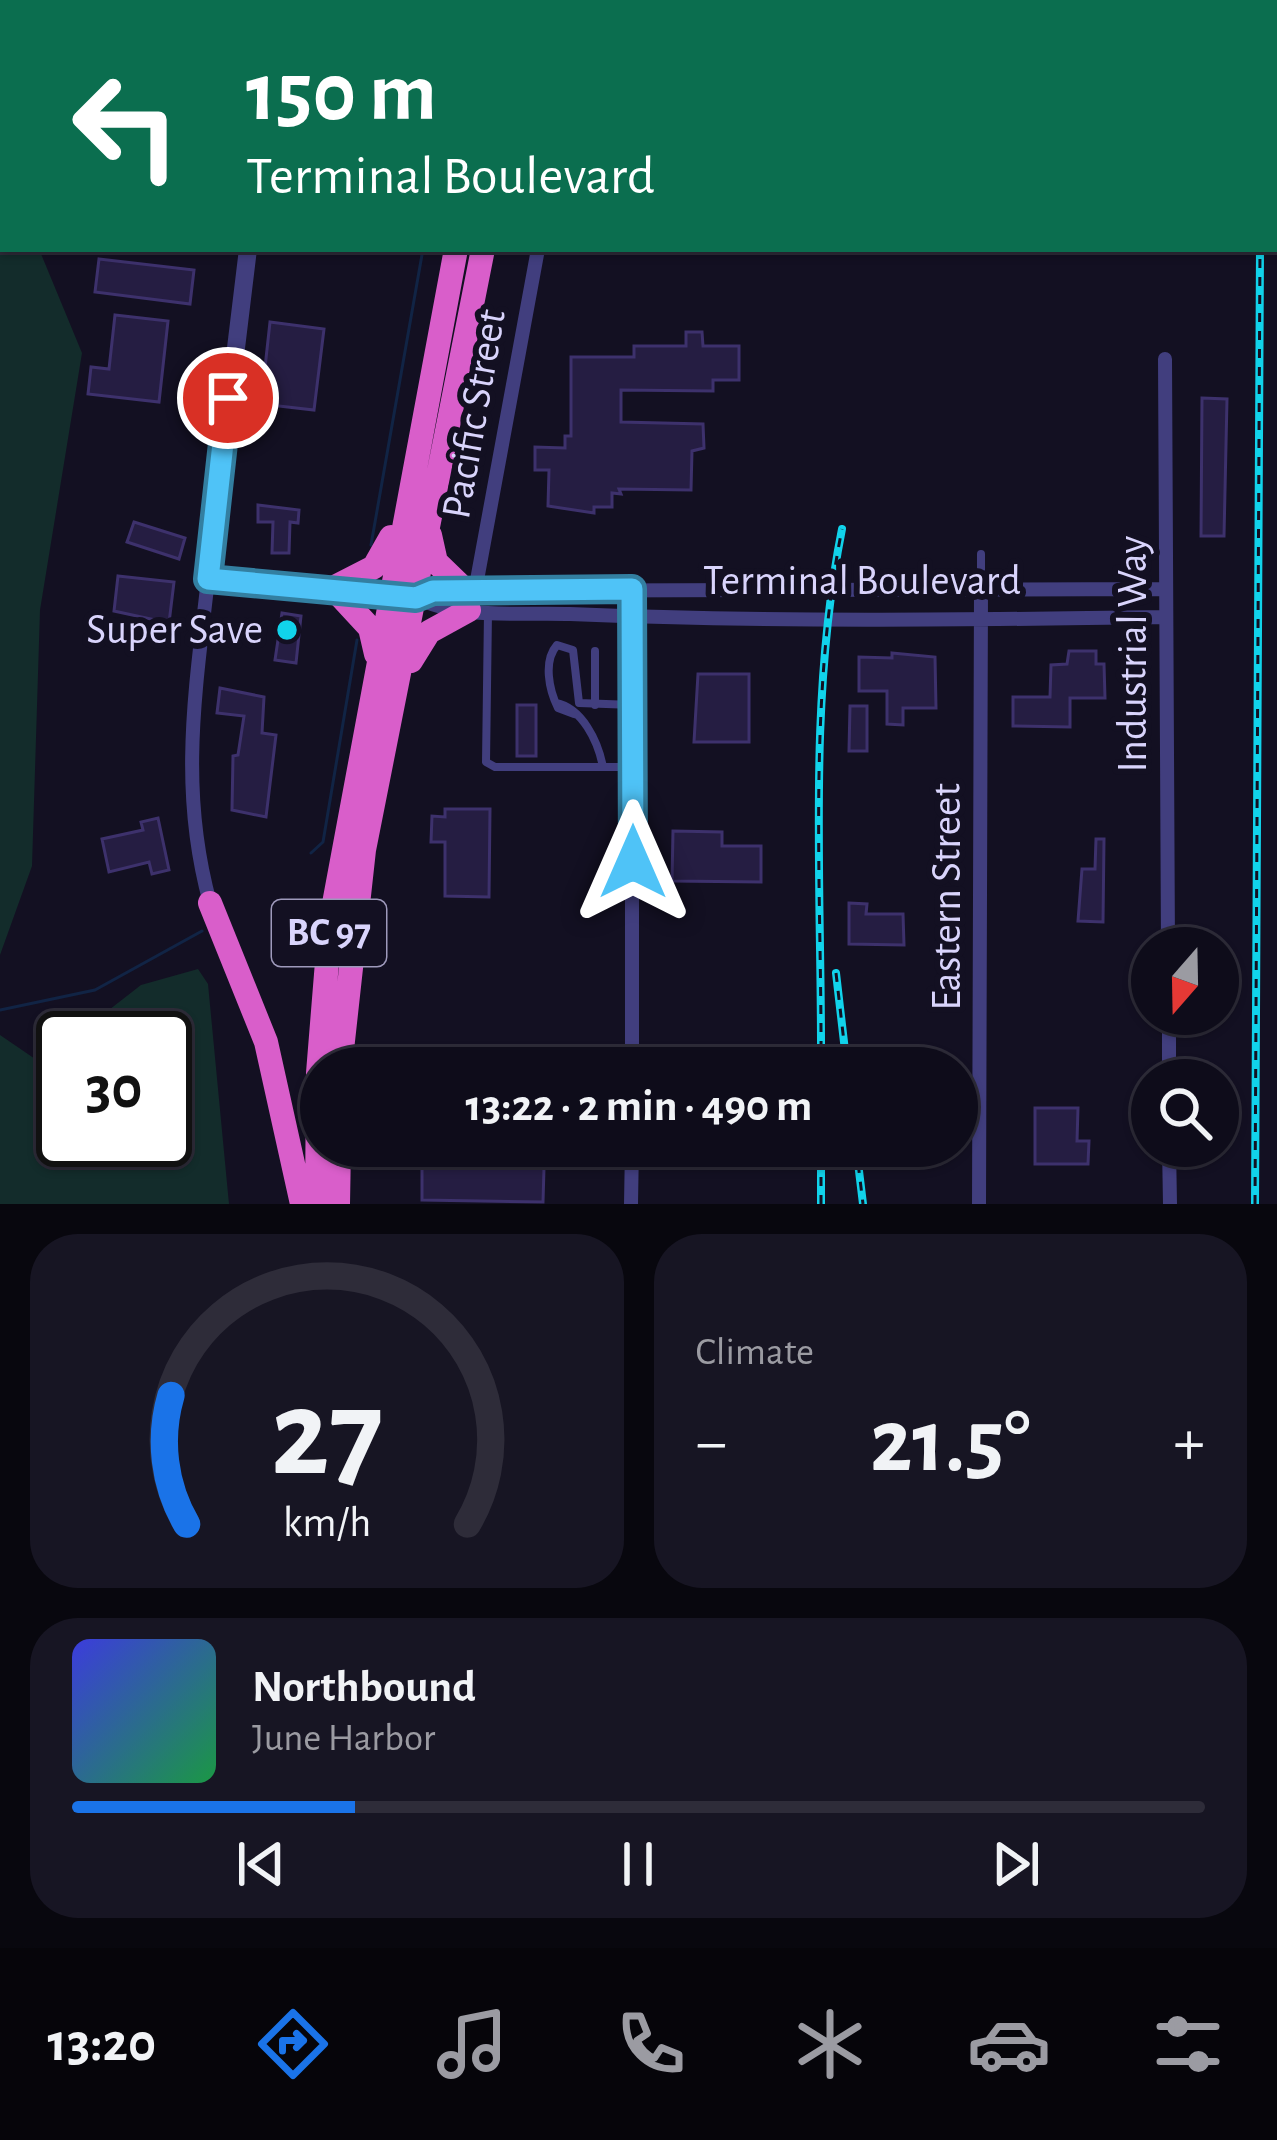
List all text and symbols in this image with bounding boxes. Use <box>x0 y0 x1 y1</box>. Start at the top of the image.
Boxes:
icon: left <box>48 48 204 204</box>
text: 150 m <box>246 52 437 136</box>
text: Terminal Boulevard <box>246 150 655 204</box>
street label: Pacific Street <box>435 306 513 522</box>
pin <box>177 347 279 449</box>
icon: arrive <box>195 365 261 431</box>
street label: Industrial Way <box>1112 535 1154 773</box>
street label: Terminal Boulevard <box>703 560 1021 602</box>
place label: Super Save <box>86 609 263 651</box>
marker: Super Save <box>274 617 300 643</box>
street label: Eastern Street <box>926 783 968 1011</box>
position arrow <box>570 799 696 925</box>
road number: BC 97 <box>272 900 386 966</box>
north arrow <box>1131 927 1239 1035</box>
map controls <box>1131 927 1239 1167</box>
speed limit sign: 30 <box>36 1011 192 1167</box>
button: search <box>1131 1059 1239 1167</box>
text: 13:22 · 2 min · 490 m <box>466 1084 812 1129</box>
text: Climate <box>696 1333 814 1372</box>
text: 27 <box>270 1373 383 1498</box>
text: 21.5° <box>870 1398 1031 1488</box>
text: − <box>696 1410 727 1476</box>
text: + <box>1173 1410 1205 1476</box>
text: km/h <box>283 1502 371 1545</box>
text: Northbound <box>252 1665 476 1710</box>
text: June Harbor <box>252 1719 435 1758</box>
icon: previous <box>228 1831 294 1897</box>
icon: pause <box>605 1831 671 1897</box>
icon: next <box>983 1831 1049 1897</box>
icon: directions <box>251 2002 335 2086</box>
icon: music <box>430 2002 514 2086</box>
icon: phone <box>609 2002 693 2086</box>
icon: climate <box>788 2002 872 2086</box>
icon: car <box>967 2002 1051 2086</box>
icon: filters <box>1146 2002 1230 2086</box>
text: 13:20 <box>47 2017 156 2071</box>

